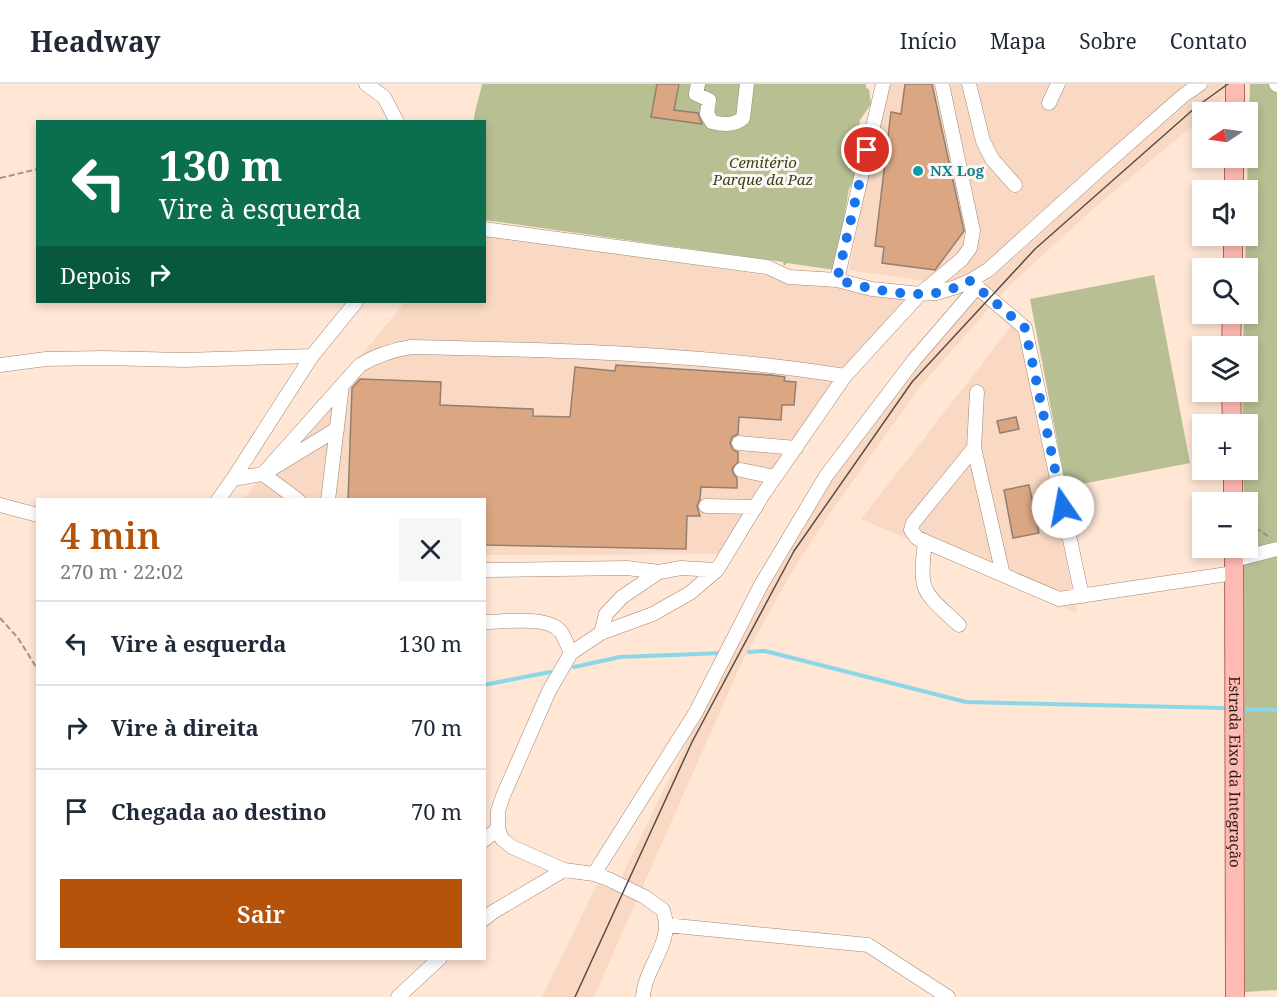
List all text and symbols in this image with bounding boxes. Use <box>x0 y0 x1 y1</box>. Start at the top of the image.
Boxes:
text: Headway <box>30 22 160 60</box>
text: Início <box>900 27 957 55</box>
text: Mapa <box>990 27 1046 55</box>
text: Sobre <box>1079 27 1137 55</box>
text: Contato <box>1170 27 1247 55</box>
north arrow <box>1192 102 1258 168</box>
map controls <box>1192 102 1258 558</box>
pin <box>841 124 892 175</box>
icon: arrive <box>850 133 883 166</box>
text: 130 m <box>159 136 283 193</box>
icon: left <box>60 144 138 222</box>
park label: Cemitério Parque da Paz <box>712 152 813 189</box>
place label: NX Log <box>930 160 985 180</box>
marker: NX Log <box>911 164 925 178</box>
button: sound <box>1192 180 1258 246</box>
text: Vire à esquerda <box>159 190 362 227</box>
icon: right <box>143 258 176 291</box>
button: search <box>1192 258 1258 324</box>
text: Depois <box>60 260 131 290</box>
button: layers <box>1192 336 1258 402</box>
button: + <box>1192 414 1258 480</box>
position arrow <box>1031 475 1095 539</box>
button: − <box>1192 492 1258 558</box>
text: 4 min <box>60 511 161 560</box>
button: close <box>399 518 462 581</box>
text: 270 m · 22:02 <box>60 558 183 585</box>
icon: left <box>60 627 93 660</box>
text: Vire à esquerda <box>111 628 287 658</box>
text: 130 m <box>399 628 462 658</box>
street label: Estrada Eixo da Integração <box>1225 676 1246 868</box>
icon: right <box>60 711 93 744</box>
text: Vire à direita <box>111 712 259 742</box>
text: 70 m <box>411 712 462 742</box>
icon: arrive <box>60 795 93 828</box>
text: Chegada ao destino <box>111 796 326 826</box>
text: 70 m <box>411 796 462 826</box>
button: Sair <box>60 879 462 948</box>

